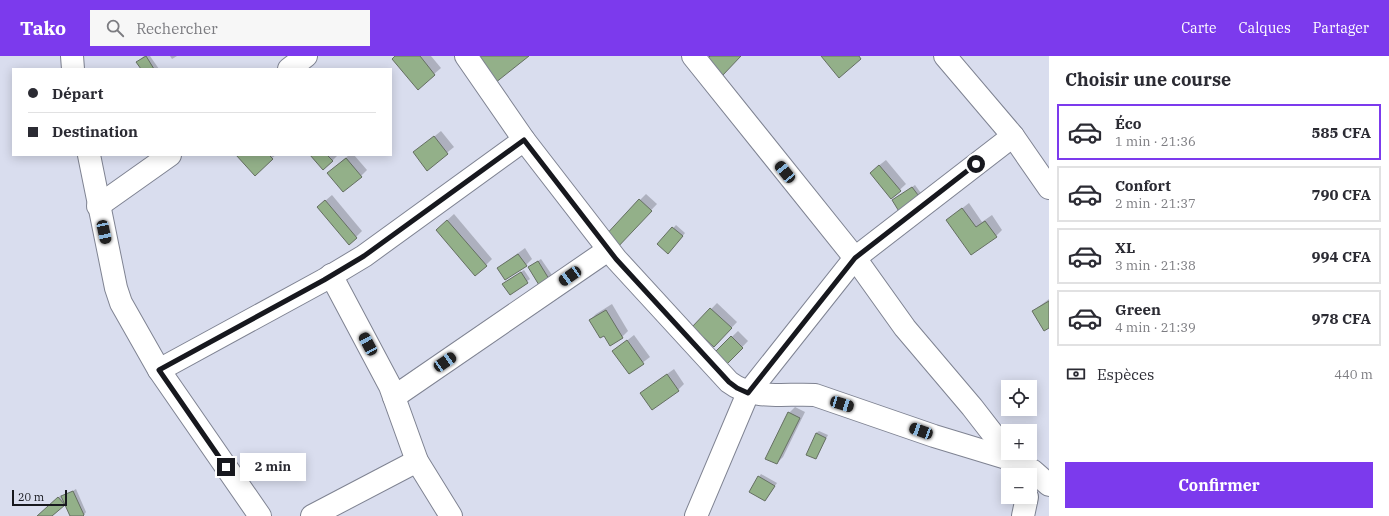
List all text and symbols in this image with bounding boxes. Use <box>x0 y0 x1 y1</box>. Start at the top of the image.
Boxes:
search box <box>90 10 370 46</box>
text: Tako <box>20 16 66 40</box>
icon: search <box>104 17 126 39</box>
text: Rechercher <box>136 19 218 38</box>
text: Carte <box>1181 19 1217 37</box>
text: Calques <box>1239 19 1291 37</box>
text: Partager <box>1313 19 1369 37</box>
text: Choisir une course <box>1065 68 1231 91</box>
text: Départ <box>52 84 103 103</box>
icon: car <box>1067 114 1103 150</box>
text: Éco <box>1115 114 1141 133</box>
text: Destination <box>52 122 138 141</box>
text: 585 CFA <box>1311 123 1371 142</box>
text: 1 min · 21:36 <box>1115 133 1196 150</box>
route start <box>967 155 985 173</box>
car <box>773 159 797 185</box>
icon: car <box>1067 176 1103 212</box>
text: Confort <box>1115 176 1171 195</box>
text: 790 CFA <box>1311 185 1371 204</box>
text: 2 min · 21:37 <box>1115 195 1196 212</box>
car <box>96 219 112 245</box>
icon: car <box>1067 238 1103 274</box>
text: XL <box>1115 238 1135 257</box>
text: 994 CFA <box>1311 247 1371 266</box>
text: 3 min · 21:38 <box>1115 257 1196 274</box>
car <box>557 264 583 288</box>
icon: car <box>1067 300 1103 336</box>
text: Green <box>1115 300 1161 319</box>
text: 978 CFA <box>1311 309 1371 328</box>
text: 4 min · 21:39 <box>1115 319 1196 336</box>
car <box>357 331 379 357</box>
car <box>432 350 458 374</box>
icon: cash <box>1065 363 1087 385</box>
text: Espèces <box>1097 365 1154 384</box>
text: 440 m <box>1334 366 1373 383</box>
map controls <box>1001 380 1037 504</box>
button: locate <box>1001 380 1037 416</box>
car <box>829 395 855 413</box>
car <box>908 421 934 441</box>
button: + <box>1001 424 1037 460</box>
callout: 2 min <box>240 453 306 481</box>
route end <box>217 458 235 476</box>
text: 2 min <box>255 458 291 475</box>
button: Confirmer <box>1065 462 1373 508</box>
button: − <box>1001 468 1037 504</box>
scale bar <box>12 488 67 507</box>
text: 20 m <box>18 490 44 504</box>

